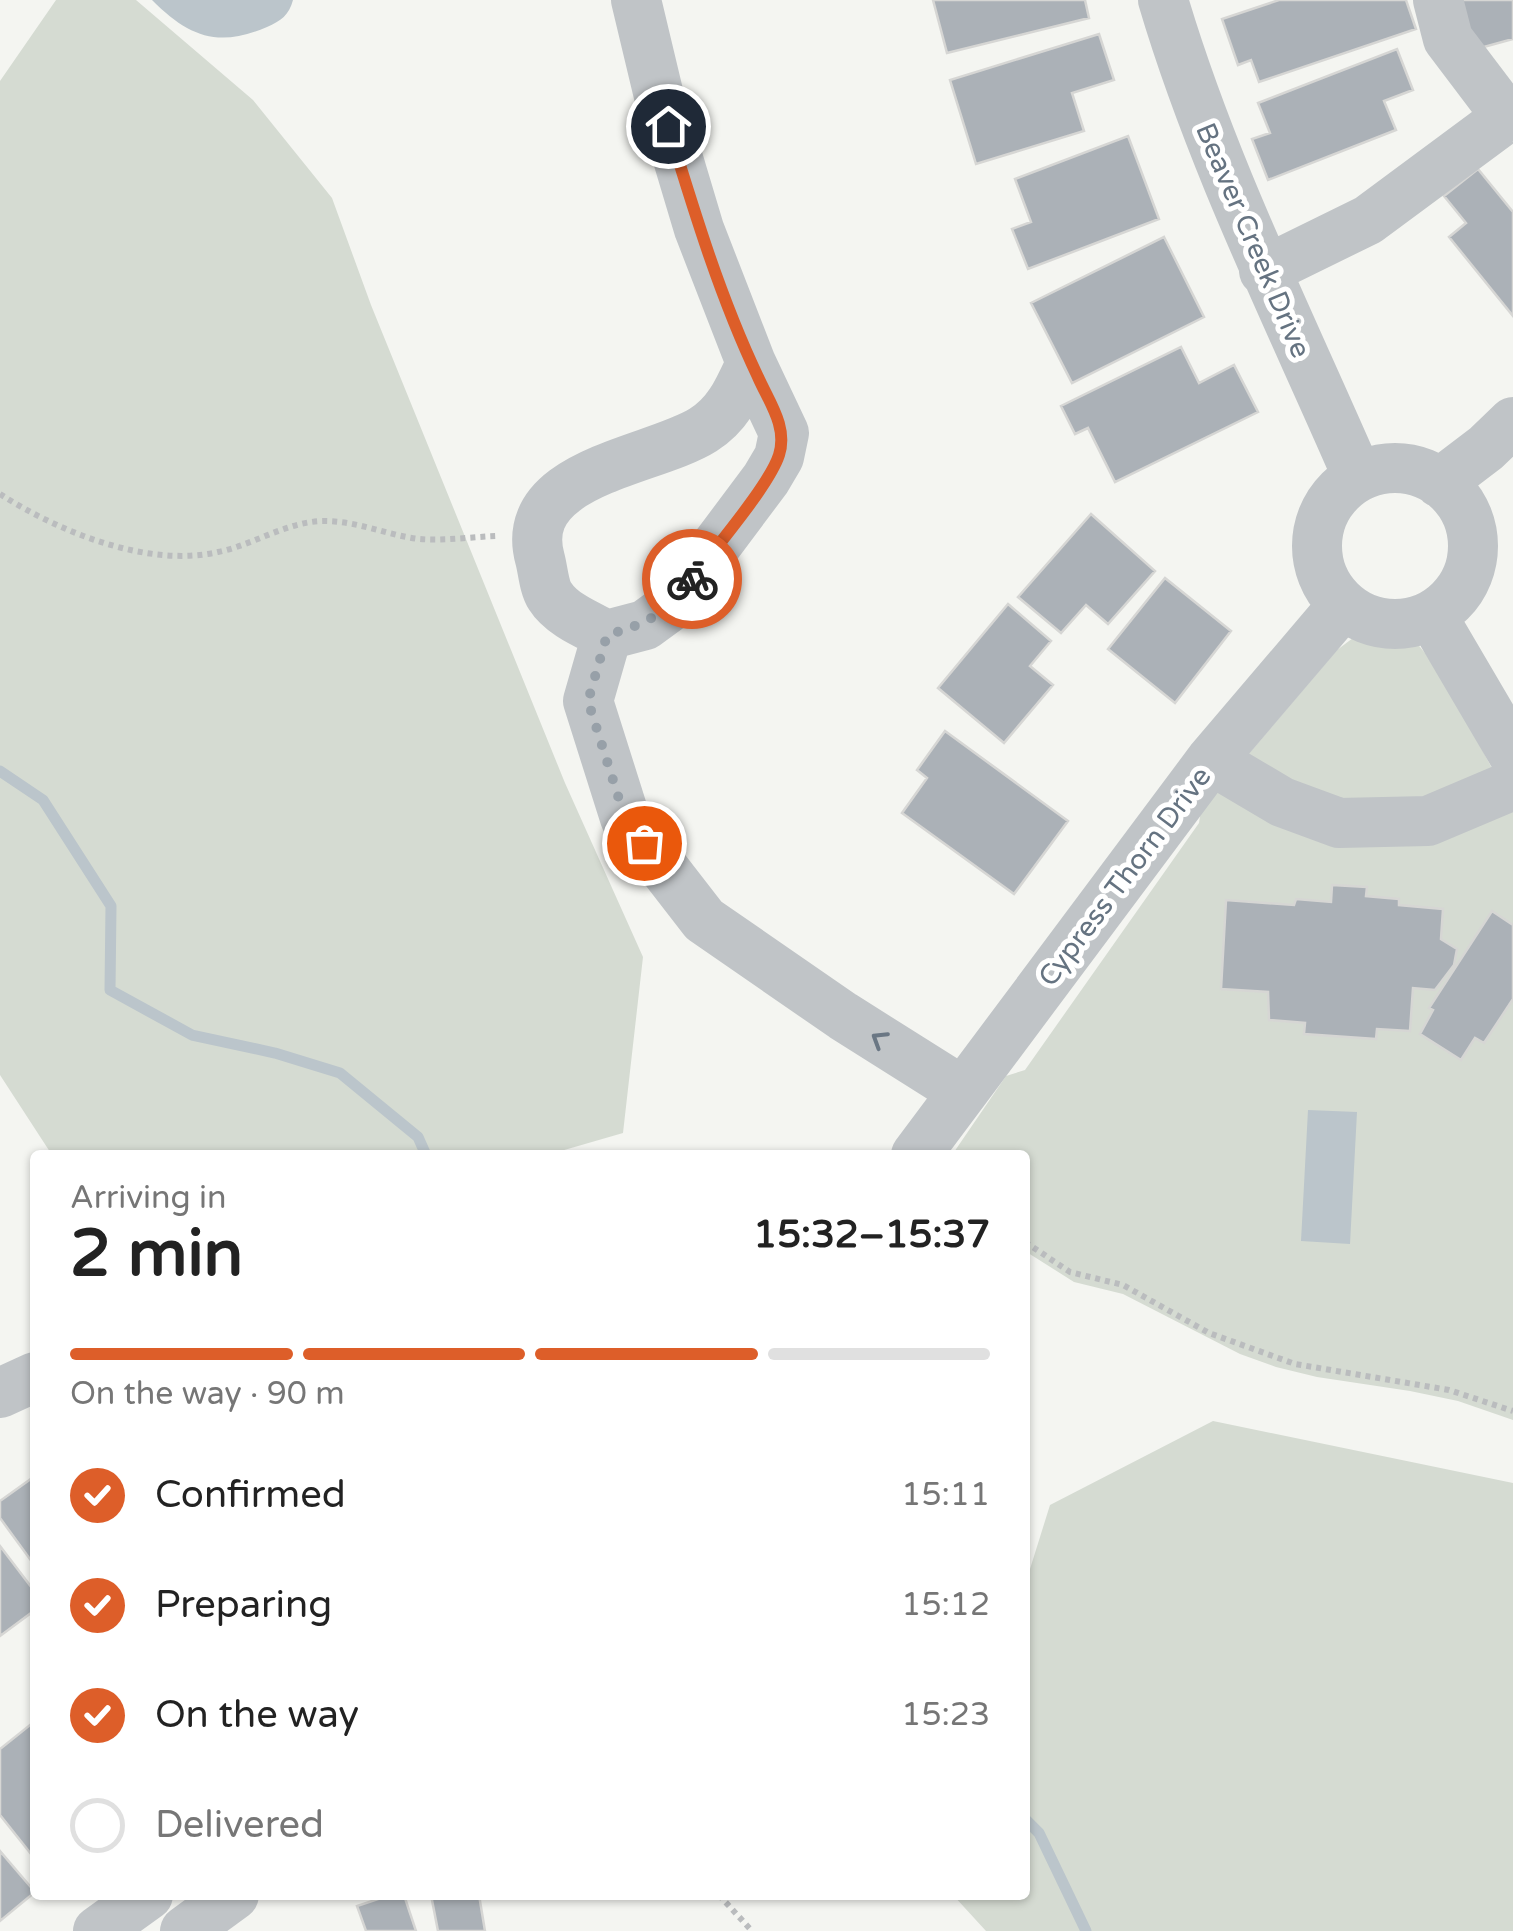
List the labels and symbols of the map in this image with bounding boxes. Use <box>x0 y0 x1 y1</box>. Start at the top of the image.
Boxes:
pin <box>626 84 711 169</box>
street label: Beaver Creek Drive <box>1188 118 1318 363</box>
courier <box>642 529 742 629</box>
street label: Cypress Thorn Drive <box>1031 760 1218 993</box>
pin <box>602 801 687 886</box>
one-way arrow <box>872 1032 890 1051</box>

